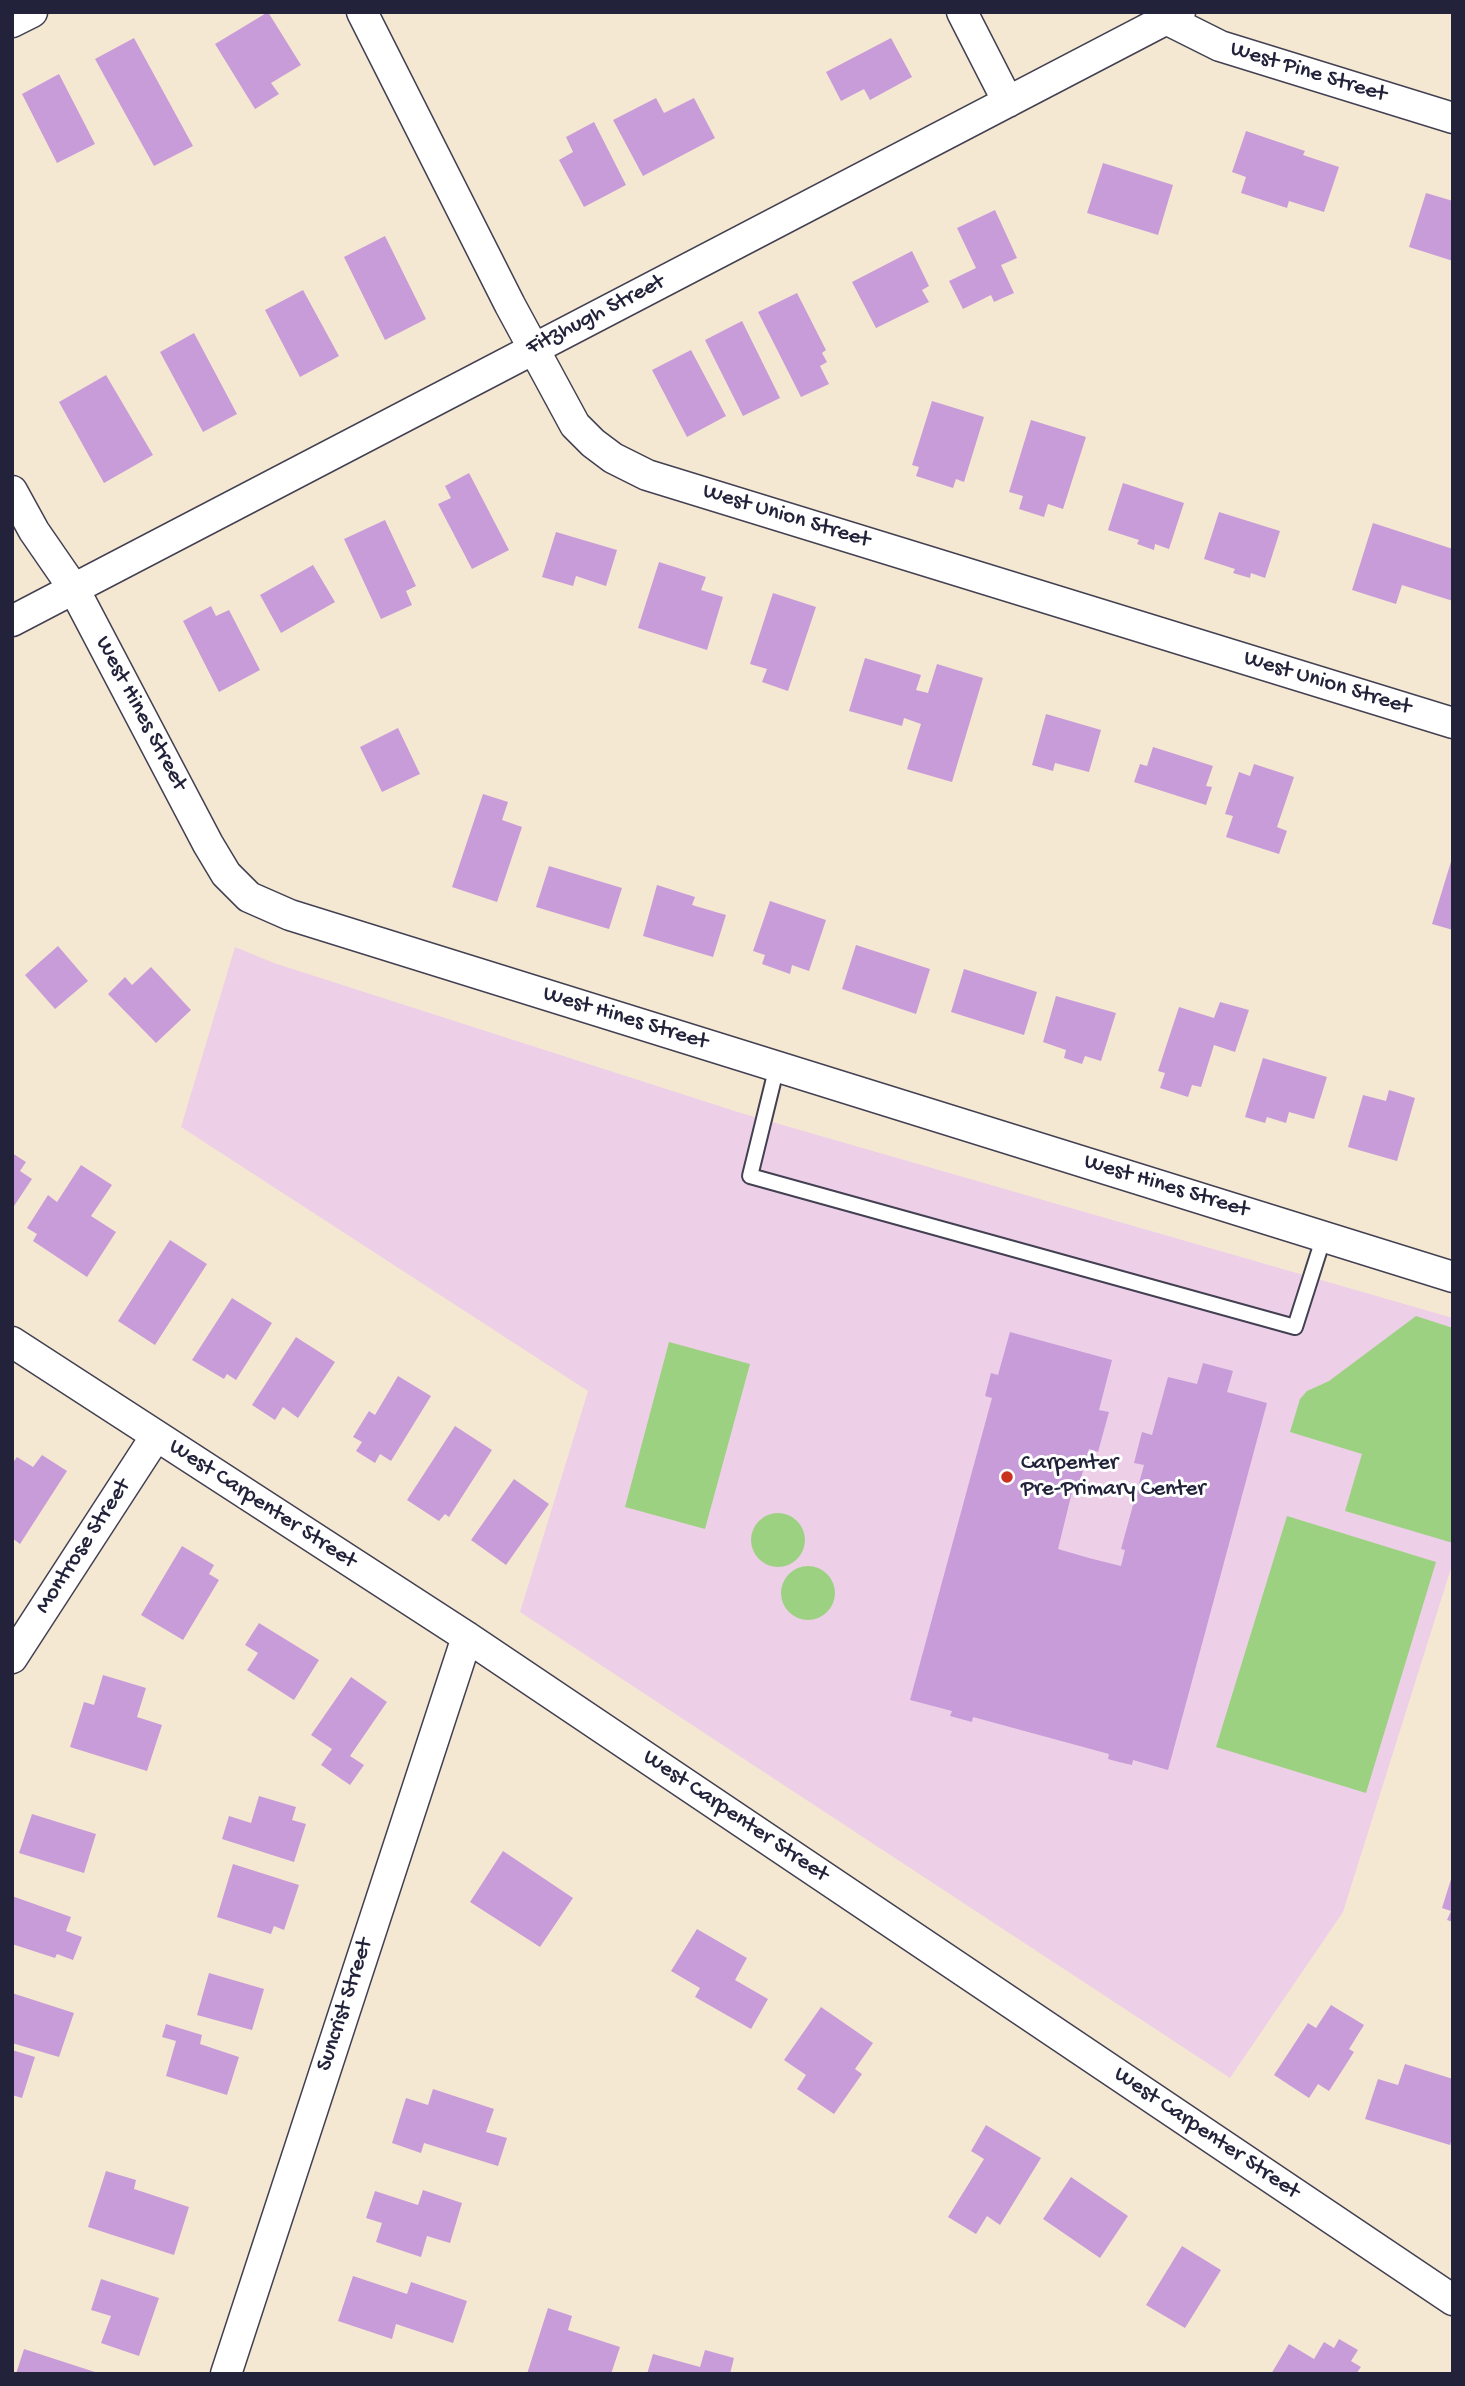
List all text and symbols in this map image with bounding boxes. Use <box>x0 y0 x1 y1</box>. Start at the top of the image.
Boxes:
street label: West Pine Street <box>1227 36 1389 110</box>
street label: Fitzhugh Street <box>522 269 670 363</box>
street label: West Union Street <box>699 478 873 556</box>
street label: West Hines Street <box>88 632 192 796</box>
street label: West Union Street <box>1240 645 1414 723</box>
street label: West Hines Street <box>539 981 711 1057</box>
street label: West Hines Street <box>1080 1149 1252 1225</box>
street label: West Carpenter Street <box>163 1434 361 1576</box>
place label: Carpenter Pre-Primary Center <box>1021 1450 1205 1504</box>
marker: Carpenter Pre-Primary Center <box>999 1469 1015 1485</box>
street label: Montrose Street <box>30 1474 138 1620</box>
street label: West Carpenter Street <box>637 1744 833 1890</box>
street label: Suncrist Street <box>312 1935 380 2075</box>
street label: West Carpenter Street <box>1108 2061 1304 2207</box>

